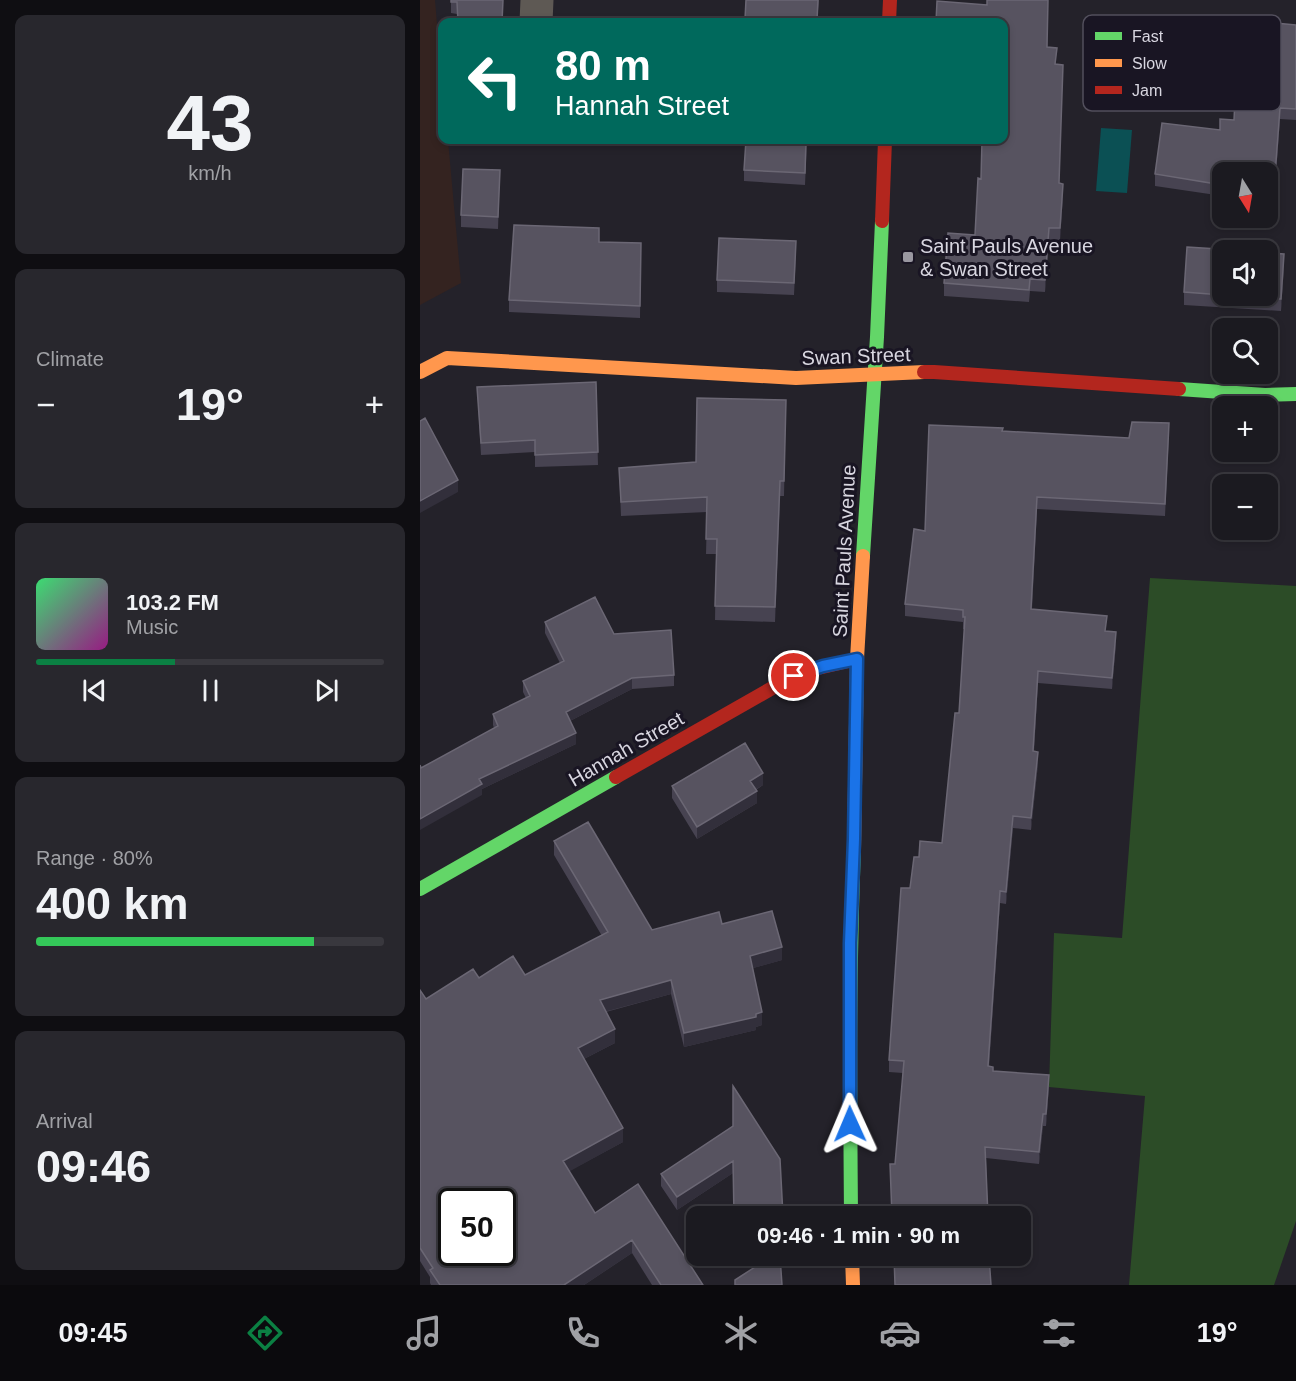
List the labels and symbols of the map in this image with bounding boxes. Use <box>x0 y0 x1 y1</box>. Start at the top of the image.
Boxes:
legend <box>1083 15 1281 111</box>
text: Fast <box>1132 28 1164 45</box>
text: Slow <box>1132 55 1167 72</box>
text: Jam <box>1132 82 1162 99</box>
north arrow <box>1212 162 1278 228</box>
place label: Saint Pauls Avenue & Swan Street <box>920 235 1093 280</box>
marker: Saint Pauls Avenue & Swan Street <box>901 250 915 264</box>
street label: Swan Street <box>801 343 911 369</box>
street label: Saint Pauls Avenue <box>828 464 860 638</box>
pin <box>768 650 819 701</box>
street label: Hannah Street <box>565 707 688 791</box>
position arrow <box>818 1092 882 1156</box>
speed limit sign: 50 <box>438 1188 516 1266</box>

